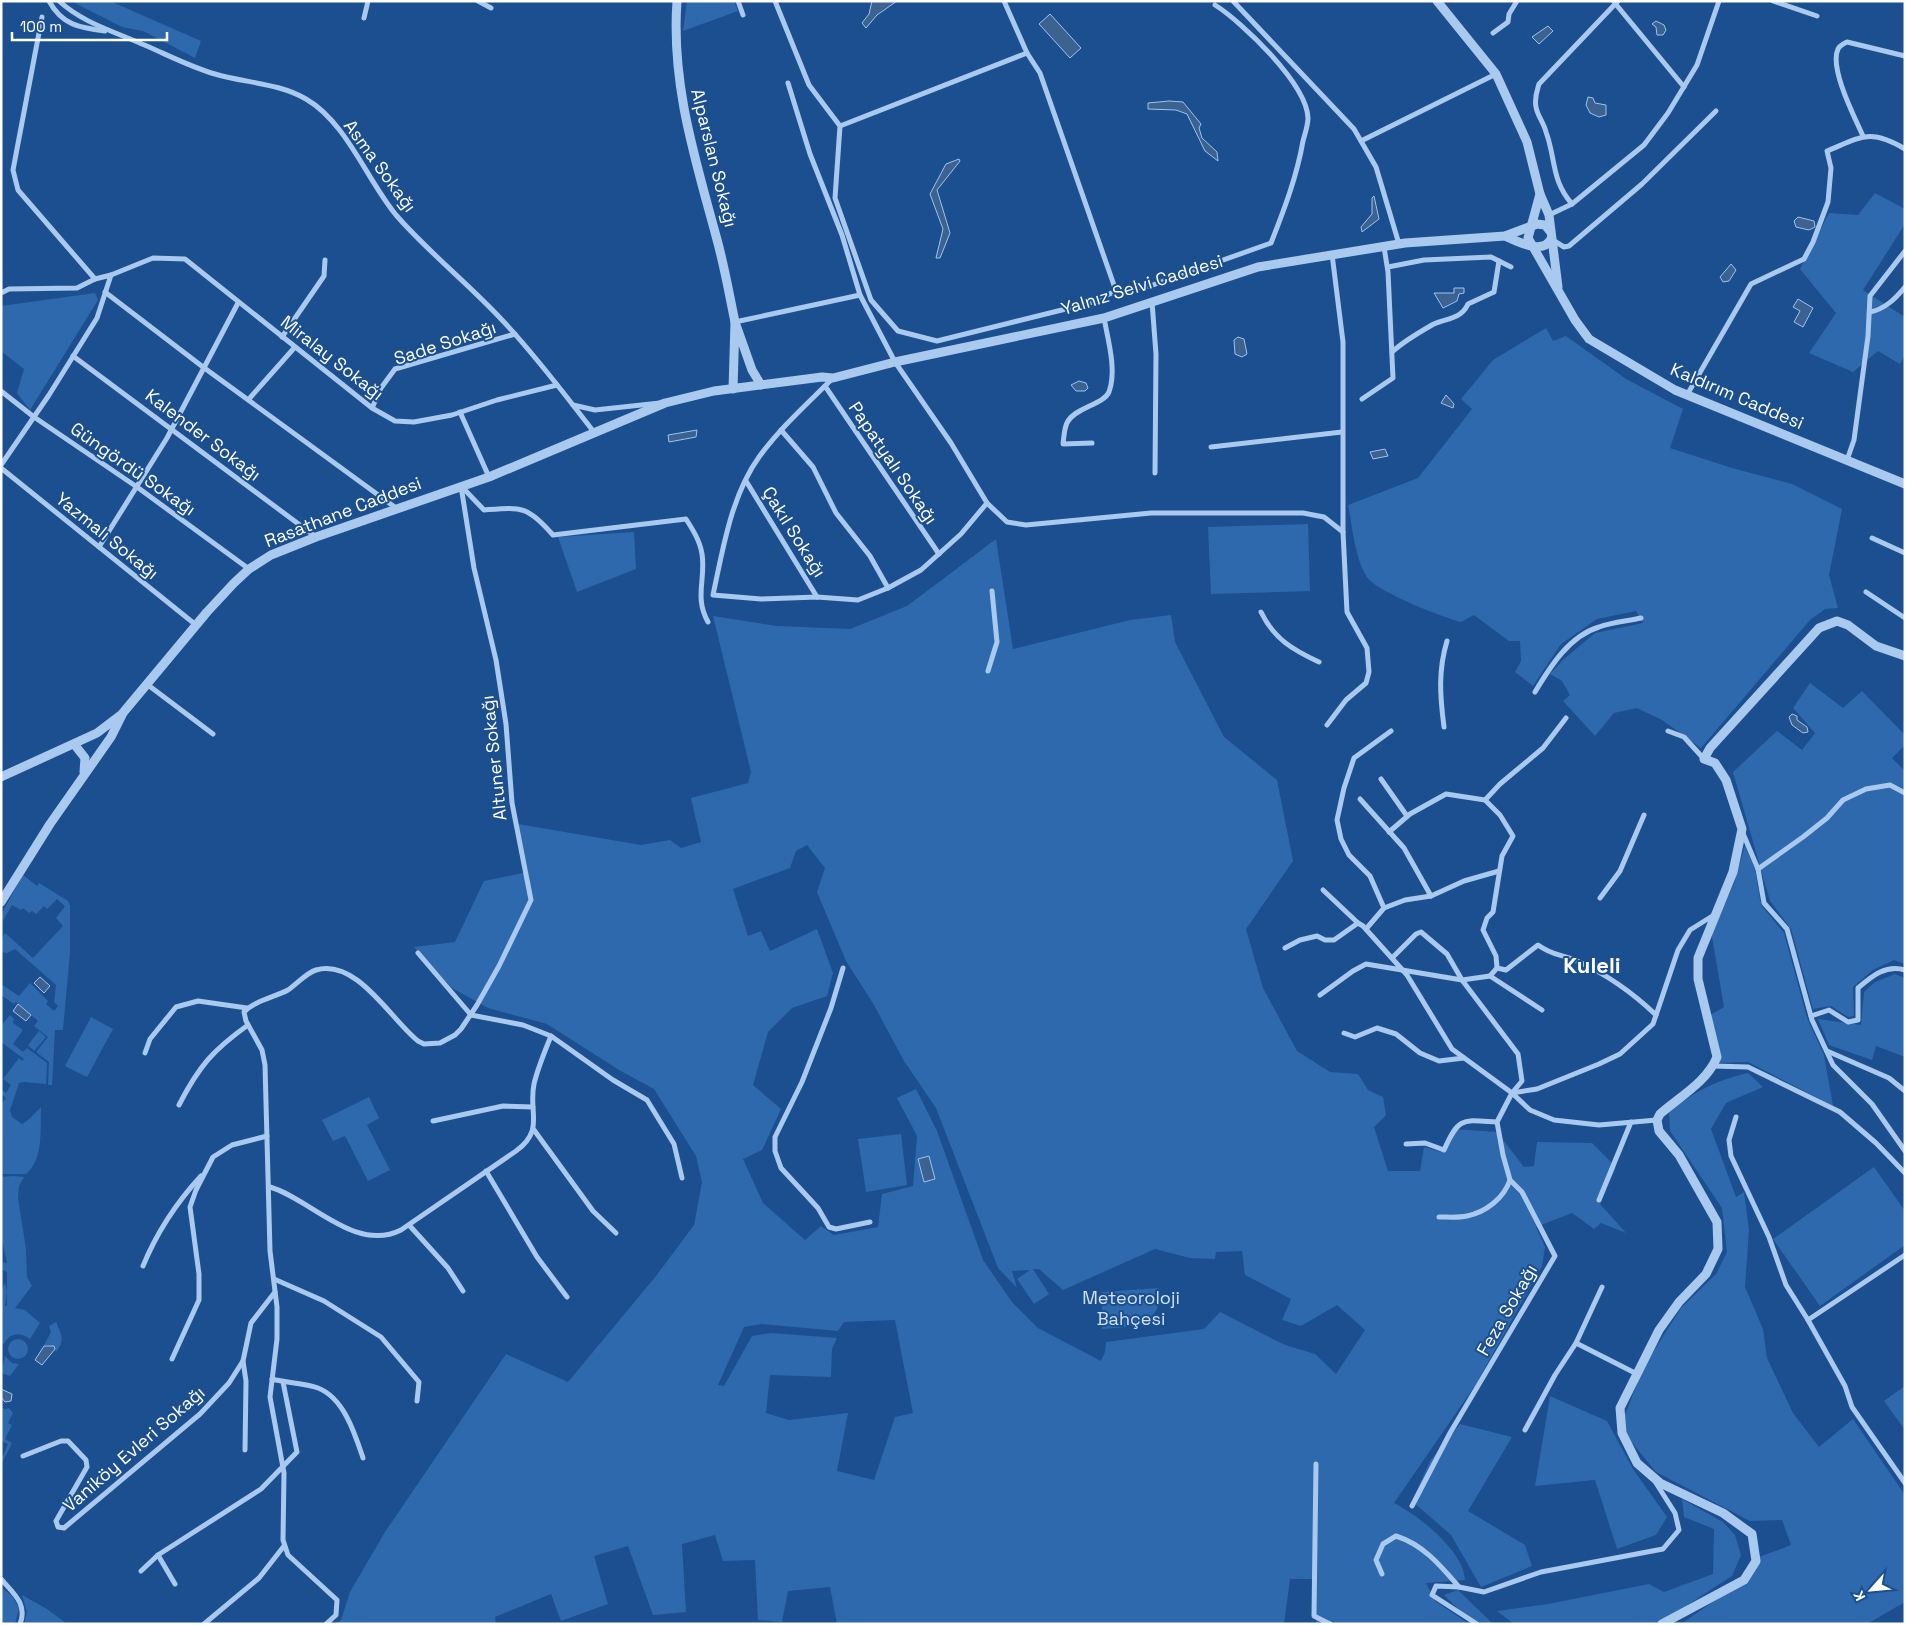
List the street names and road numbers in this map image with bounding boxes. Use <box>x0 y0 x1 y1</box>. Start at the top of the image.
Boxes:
street label: Alparslan Sokağı <box>686 86 743 230</box>
street label: Asma Sokağı <box>339 115 422 217</box>
street label: Yalnız Selvi Caddesi <box>1058 249 1226 320</box>
street label: Miralay Sokağı <box>276 310 389 405</box>
street label: Sade Sokağı <box>391 315 499 370</box>
street label: Kaldırım Caddesi <box>1667 357 1807 434</box>
street label: Kalender Sokağı <box>141 384 266 486</box>
street label: Papatyalı Sokağı <box>844 397 943 528</box>
street label: Güngördü Sokağı <box>66 417 201 520</box>
street label: Rasathane Caddesi <box>261 471 425 552</box>
street label: Çakıl Sokağı <box>757 482 831 581</box>
street label: Yazmalı Sokağı <box>51 487 164 584</box>
street label: Altuner Sokağı <box>475 694 512 822</box>
street label: Feza Sokağı <box>1471 1260 1542 1360</box>
street label: Vaniköy Evleri Sokağı <box>58 1381 209 1517</box>

